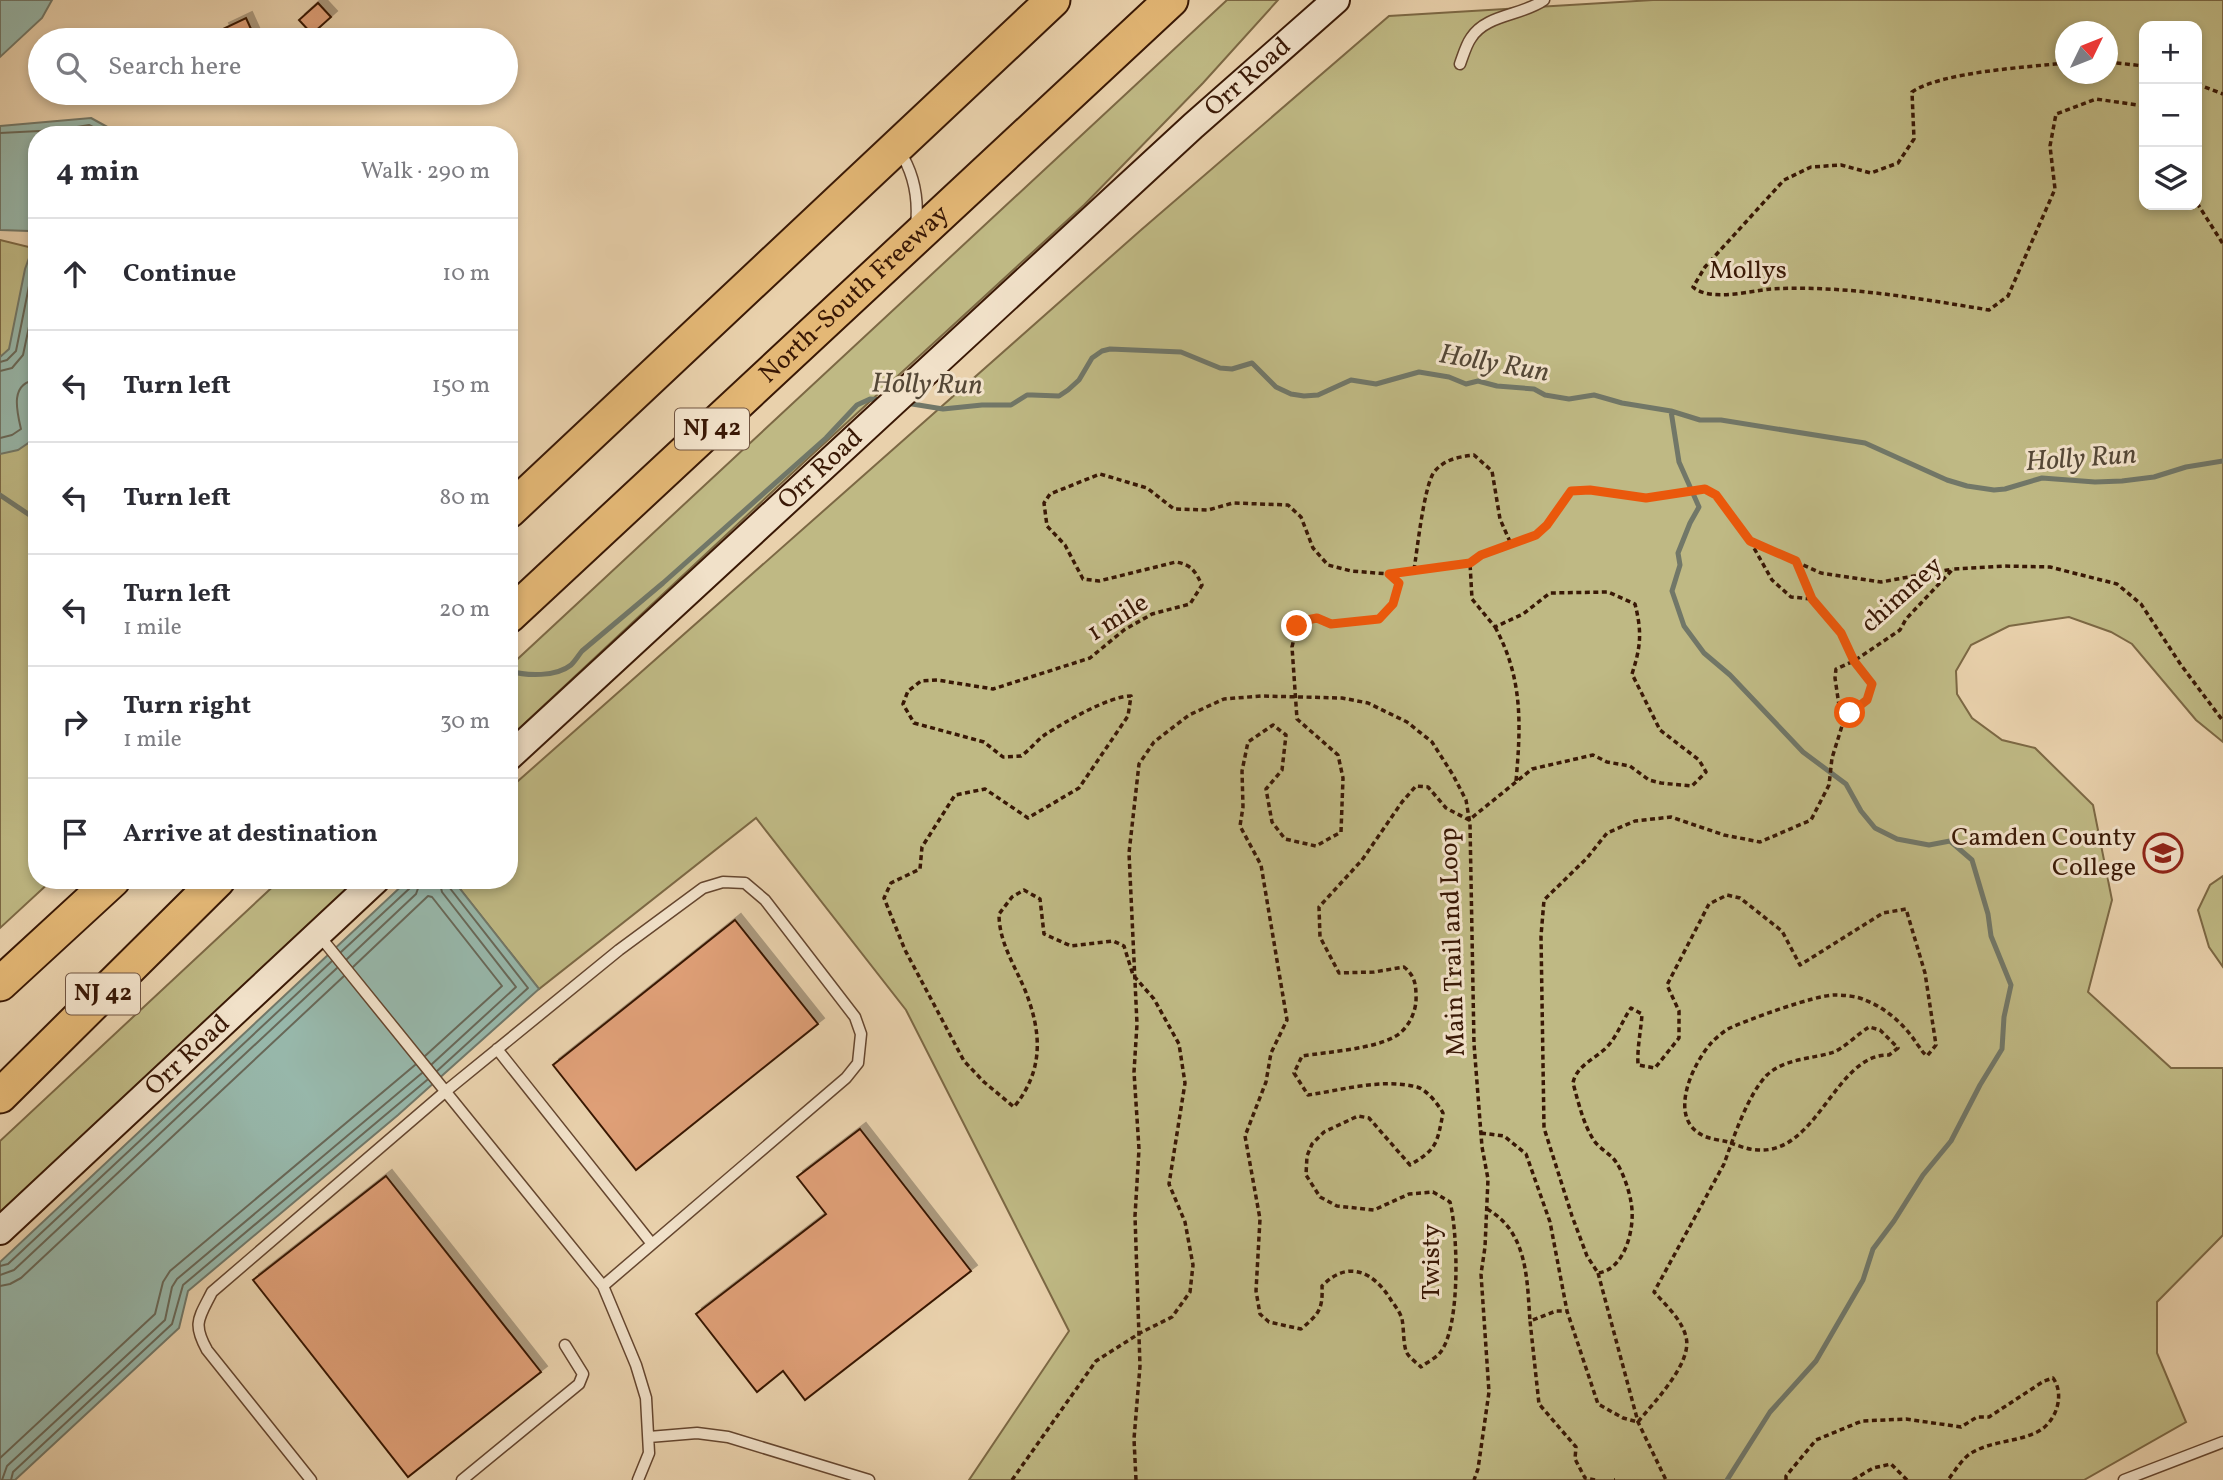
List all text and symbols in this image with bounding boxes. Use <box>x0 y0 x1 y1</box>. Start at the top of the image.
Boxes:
north arrow <box>2055 21 2118 84</box>
map controls <box>2139 21 2202 210</box>
button: + <box>2139 21 2202 84</box>
search box <box>28 28 518 105</box>
street label: Orr Road <box>1197 29 1299 126</box>
icon: search <box>52 48 90 86</box>
text: Search here <box>108 49 241 85</box>
button: − <box>2139 84 2202 147</box>
button: layers <box>2139 147 2202 210</box>
text: 4 min <box>56 151 140 193</box>
text: Walk · 290 m <box>361 156 490 188</box>
street label: North-South Freeway <box>752 197 958 392</box>
street label: Mollys <box>1709 253 1787 289</box>
icon: ahead <box>56 255 94 293</box>
text: Continue <box>123 256 236 292</box>
text: 10 m <box>442 258 490 290</box>
water label: Holly Run <box>1436 335 1552 393</box>
water label: Holly Run <box>871 365 983 405</box>
icon: left <box>56 367 94 405</box>
text: Turn left <box>123 368 231 404</box>
text: 150 m <box>432 370 490 402</box>
road number: NJ 42 <box>675 408 749 449</box>
street label: Orr Road <box>770 421 871 518</box>
water label: Holly Run <box>2024 436 2138 482</box>
icon: left <box>56 479 94 517</box>
text: Turn left <box>123 480 231 516</box>
text: 80 m <box>440 482 490 514</box>
street label: chimney <box>1853 549 1951 641</box>
text: Turn left <box>123 576 231 612</box>
street label: 1 mile <box>1080 585 1156 651</box>
icon: left <box>56 591 94 629</box>
text: 20 m <box>439 594 490 626</box>
route end <box>1281 610 1312 641</box>
text: 1 mile <box>123 612 182 644</box>
text: Turn right <box>123 688 251 724</box>
route start <box>1834 697 1865 728</box>
icon: right <box>56 703 94 741</box>
text: 30 m <box>440 706 490 738</box>
text: 1 mile <box>123 724 182 756</box>
icon: arrive <box>56 815 94 853</box>
text: Arrive at destination <box>123 816 378 852</box>
place label: Camden County College <box>1951 820 2136 886</box>
street label: Main Trail and Loop <box>1431 827 1475 1057</box>
school or university icon: Camden County College <box>2142 832 2184 874</box>
road number: NJ 42 <box>66 974 140 1014</box>
street label: Orr Road <box>137 1007 238 1105</box>
street label: Twisty <box>1414 1224 1450 1300</box>

